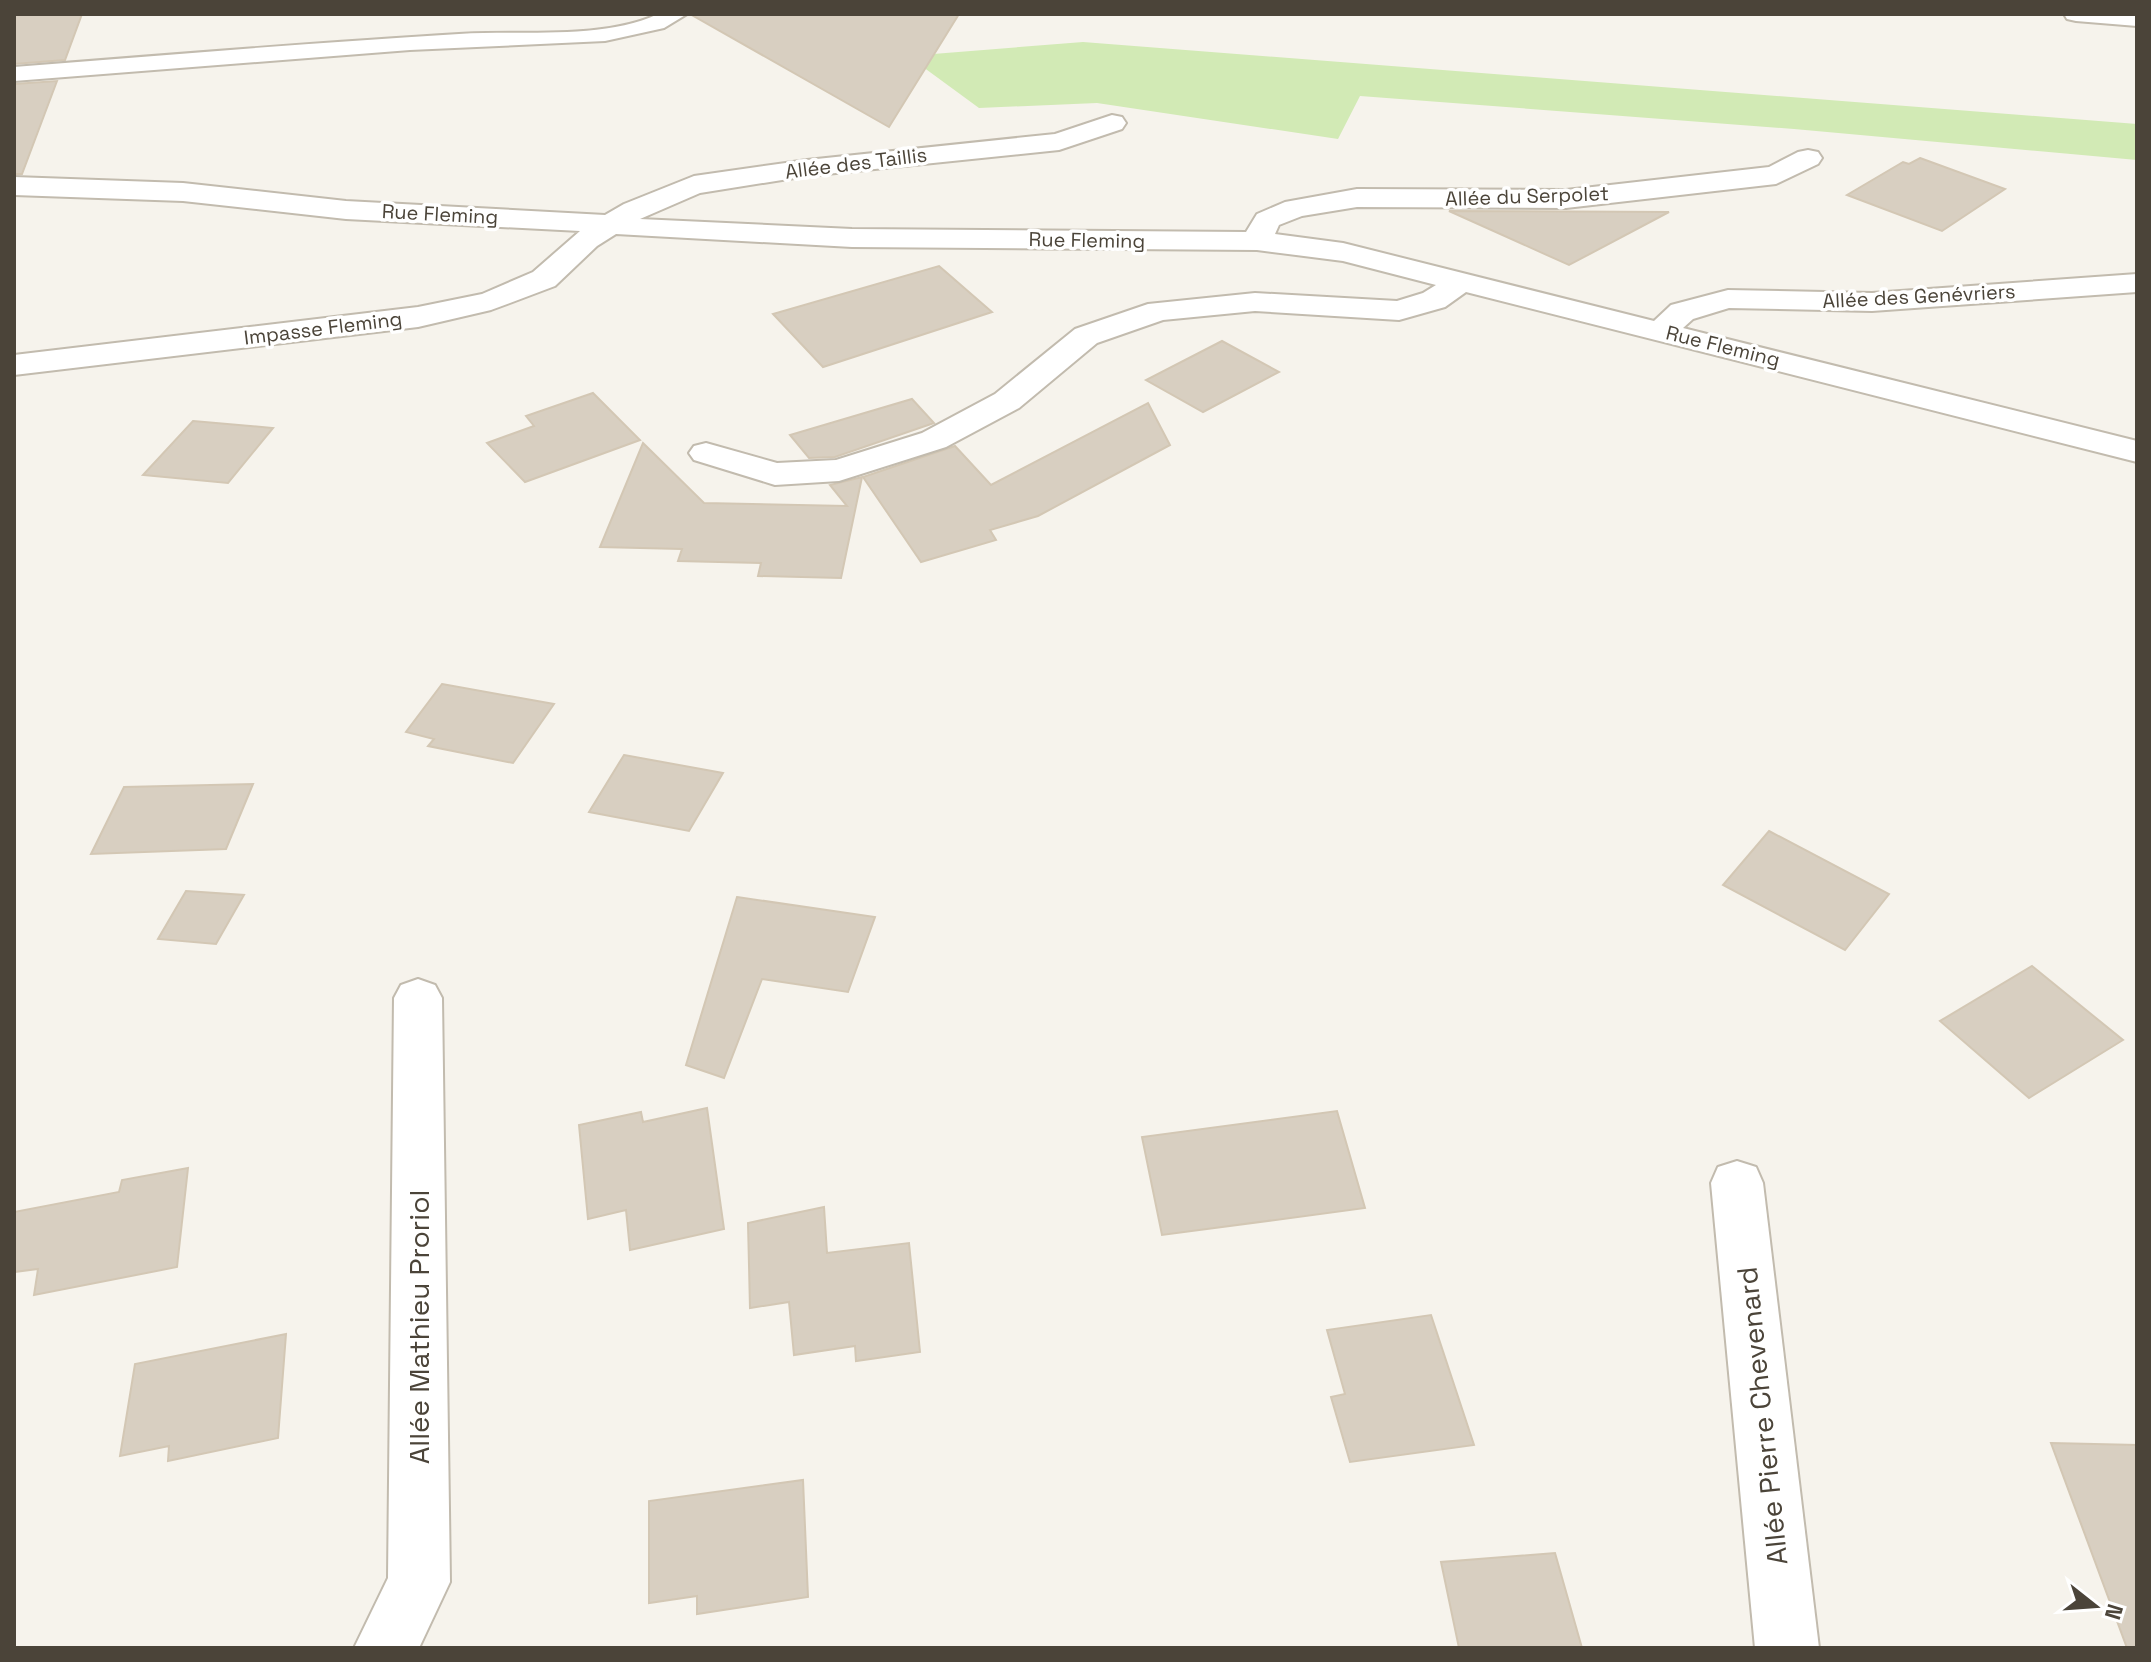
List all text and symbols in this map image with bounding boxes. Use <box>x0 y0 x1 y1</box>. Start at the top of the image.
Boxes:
street label: Allée des Taillis <box>784 141 928 185</box>
street label: Allée du Serpolet <box>1445 180 1609 212</box>
street label: Rue Fleming <box>381 198 499 230</box>
street label: Rue Fleming <box>1028 226 1146 254</box>
street label: Allée des Genévriers <box>1822 278 2016 314</box>
street label: Impasse Fleming <box>242 305 404 351</box>
street label: Rue Fleming <box>1663 319 1783 373</box>
street label: Allée Mathieu Proriol <box>401 1190 437 1464</box>
street label: Allée Pierre Chevenard <box>1728 1265 1796 1567</box>
north arrow <box>2055 1566 2135 1646</box>
text: N <box>2099 1601 2130 1623</box>

